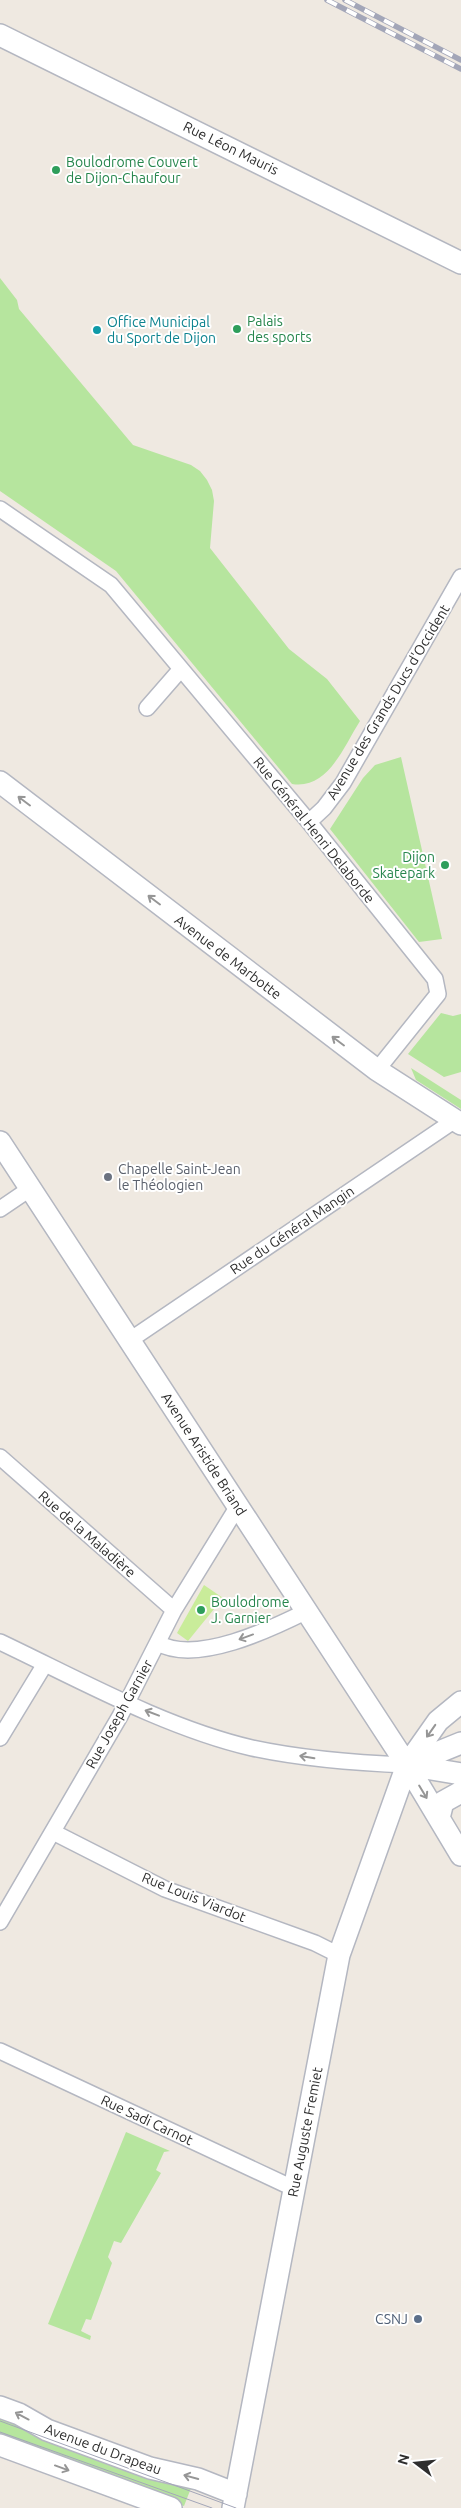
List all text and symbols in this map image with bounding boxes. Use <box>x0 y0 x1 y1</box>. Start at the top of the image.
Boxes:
street label: Rue Léon Mauris <box>181 118 281 178</box>
place label: Boulodrome Couvert de Dijon-Chaufour <box>66 154 198 186</box>
marker: Boulodrome Couvert de Dijon-Chaufour <box>50 164 62 176</box>
place label: Palais des sports <box>247 313 312 345</box>
place label: Office Municipal du Sport de Dijon <box>107 314 216 346</box>
marker: Palais des sports <box>231 323 243 335</box>
marker: Office Municipal du Sport de Dijon <box>91 324 103 336</box>
street label: Avenue des Grands Ducs d'Occident <box>323 601 453 802</box>
street label: Rue Général Henri Delaborde <box>250 754 378 906</box>
one-way arrow <box>17 796 31 806</box>
place label: Dijon Skatepark <box>372 849 435 881</box>
marker: Dijon Skatepark <box>439 859 451 871</box>
one-way arrow <box>147 894 160 905</box>
street label: Avenue de Marbotte <box>172 912 284 1002</box>
one-way arrow <box>331 1036 345 1046</box>
place label: Chapelle Saint-Jean le Théologien <box>118 1161 241 1193</box>
marker: Chapelle Saint-Jean le Théologien <box>102 1171 114 1183</box>
street label: Rue du Général Mangin <box>227 1183 357 1277</box>
street label: Avenue Aristide Briand <box>158 1390 250 1518</box>
street label: Rue de la Maladière <box>35 1487 139 1581</box>
place label: Boulodrome J. Garnier <box>211 1594 289 1626</box>
marker: Boulodrome J. Garnier <box>195 1604 207 1616</box>
one-way arrow <box>239 1633 254 1642</box>
street label: Rue Joseph Garnier <box>82 1656 156 1771</box>
one-way arrow <box>144 1707 159 1716</box>
one-way arrow <box>426 1724 436 1738</box>
one-way arrow <box>300 1752 316 1762</box>
one-way arrow <box>419 1784 429 1798</box>
street label: Rue Louis Viardot <box>140 1869 249 1925</box>
street label: Rue Auguste Fremiet <box>285 2065 326 2198</box>
street label: Rue Sadi Carnot <box>98 2092 196 2149</box>
place label: CSNJ <box>375 2311 408 2327</box>
marker: CSNJ <box>412 2313 424 2325</box>
one-way arrow <box>15 2411 30 2420</box>
street label: Avenue du Drapeau <box>42 2420 164 2478</box>
north arrow <box>391 2438 441 2488</box>
text: N <box>394 2452 413 2467</box>
one-way arrow <box>54 2464 69 2473</box>
one-way arrow <box>183 2472 199 2481</box>

